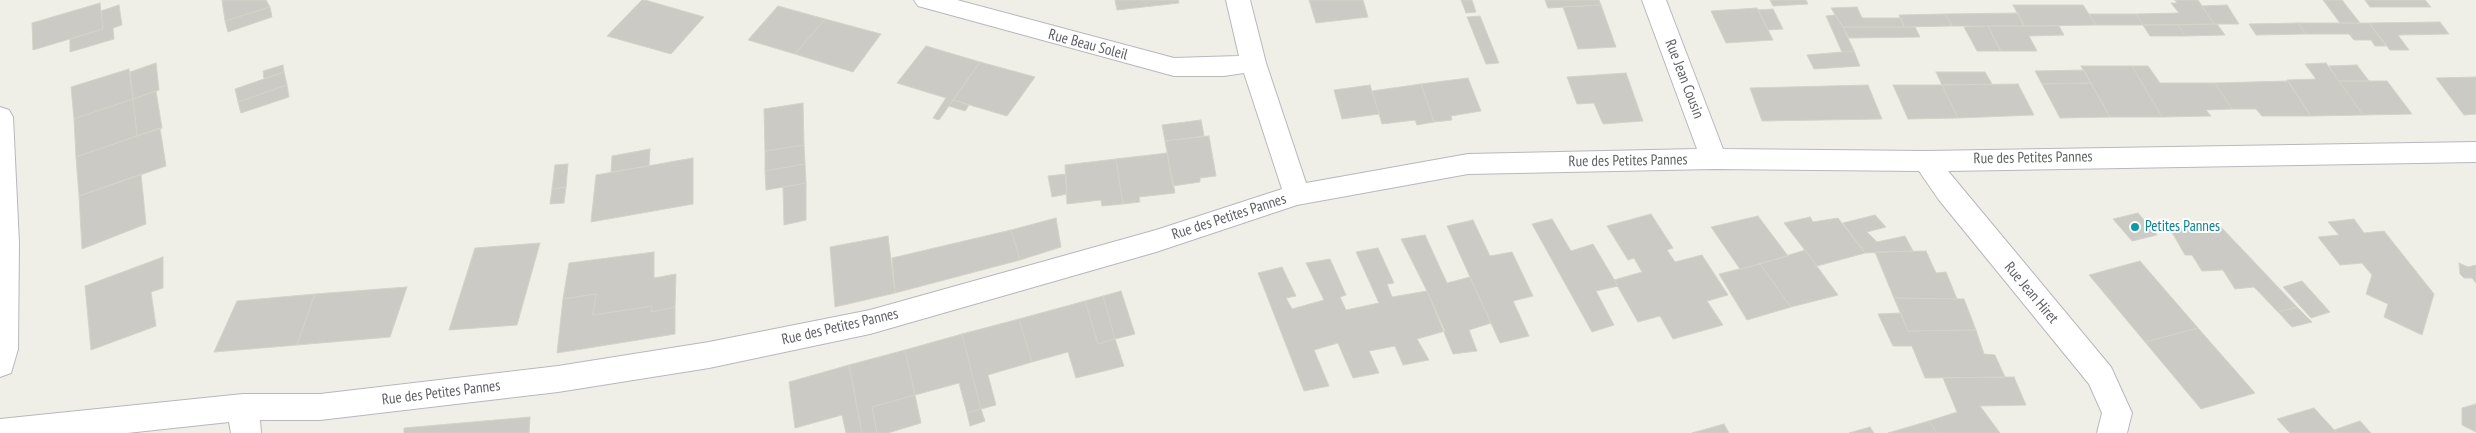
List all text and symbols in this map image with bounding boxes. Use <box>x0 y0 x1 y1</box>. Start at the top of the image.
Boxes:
street label: Rue Beau Soleil <box>1046 26 1130 64</box>
street label: Rue Jean Cousin <box>1661 37 1707 121</box>
street label: Rue des Petites Pannes <box>1973 148 2093 168</box>
street label: Rue des Petites Pannes <box>1568 151 1688 171</box>
street label: Rue des Petites Pannes <box>1170 190 1288 244</box>
place label: Petites Pannes <box>2145 218 2220 236</box>
marker: Petites Pannes <box>2129 221 2141 233</box>
street label: Rue Jean Hiret <box>2000 259 2062 327</box>
street label: Rue des Petites Pannes <box>780 305 900 349</box>
street label: Rue des Petites Pannes <box>381 377 501 409</box>

